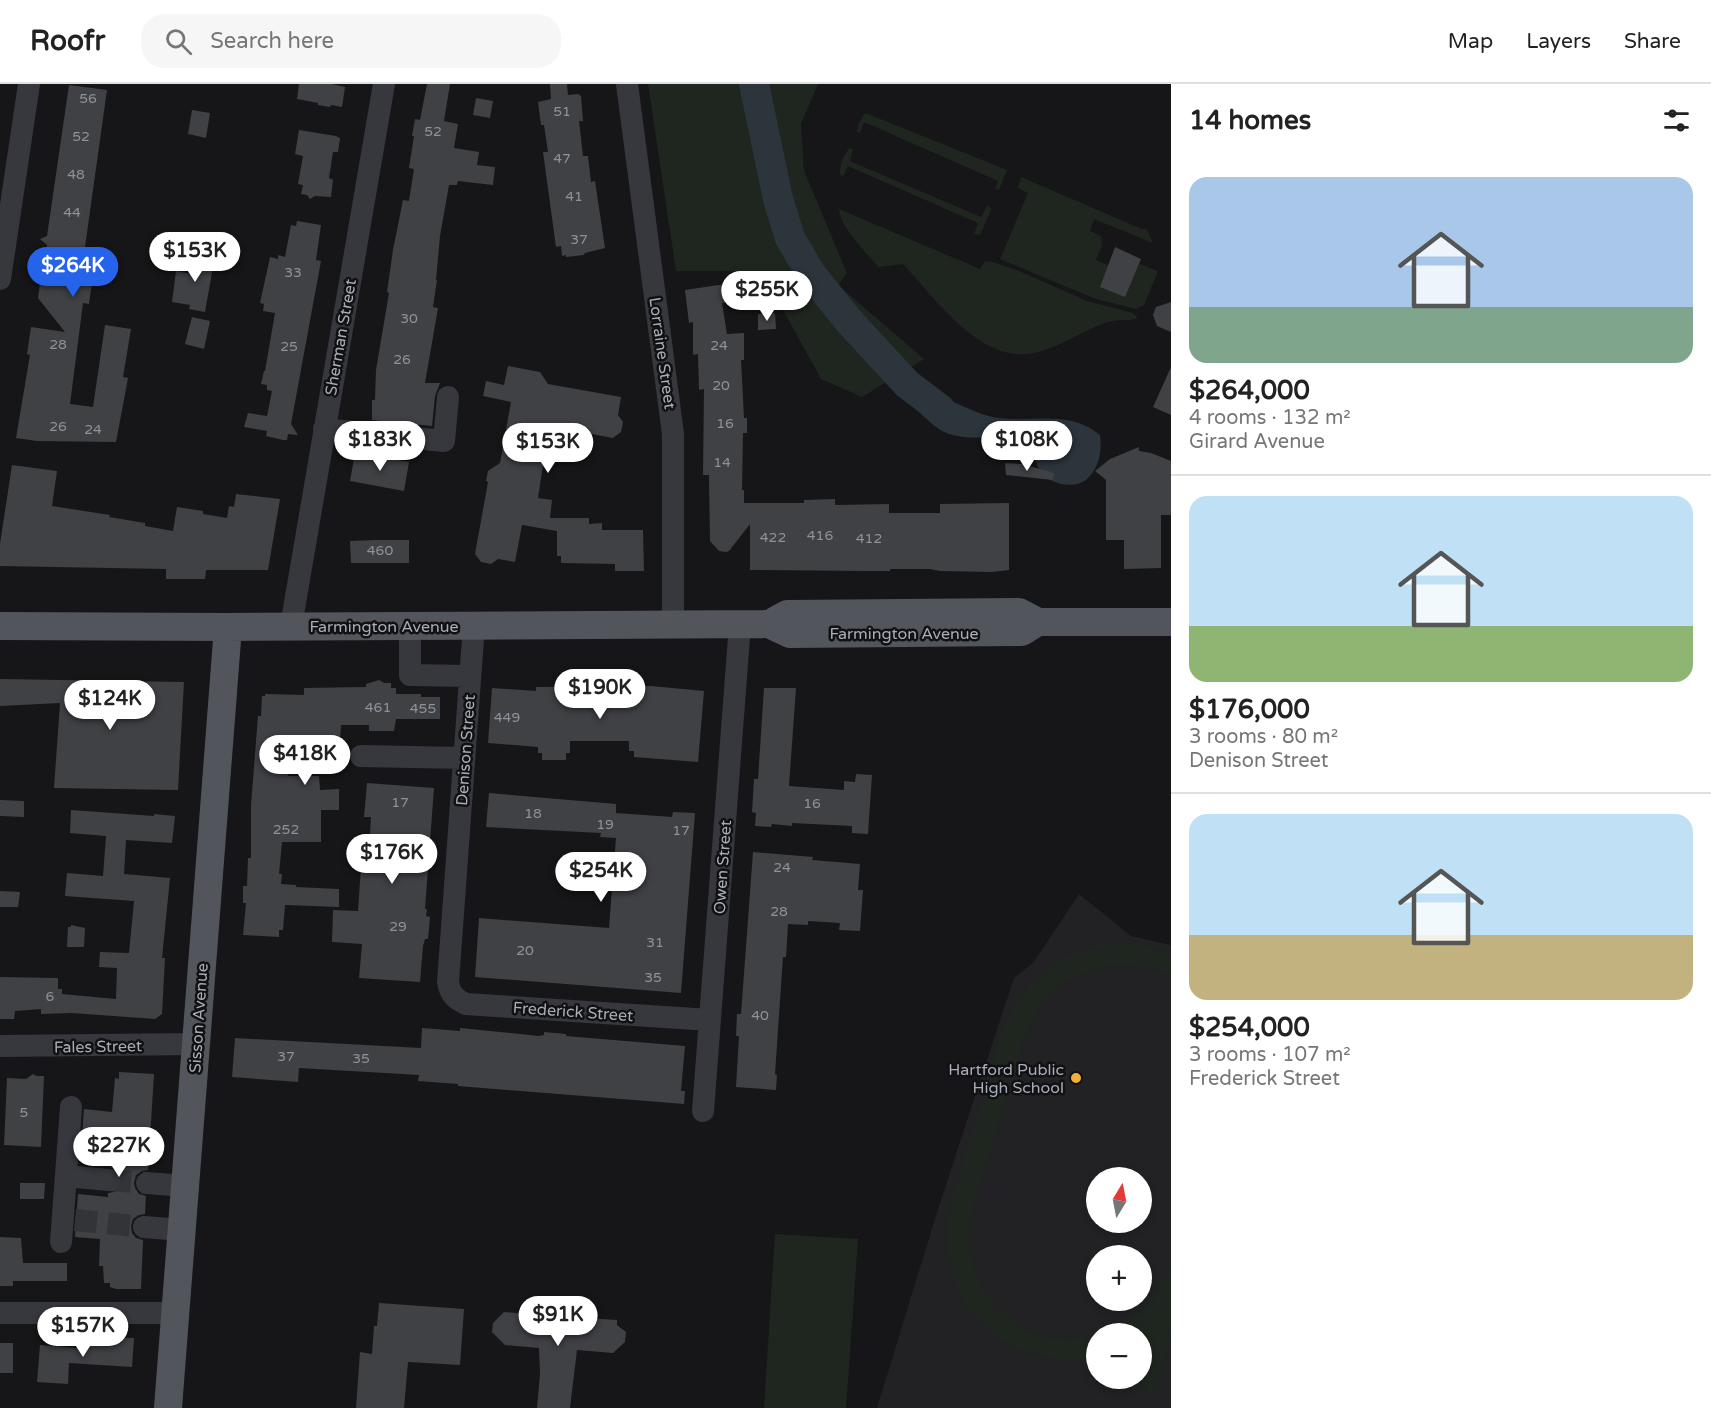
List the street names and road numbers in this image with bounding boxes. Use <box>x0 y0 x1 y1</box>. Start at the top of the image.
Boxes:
street label: Sherman Street <box>321 277 361 397</box>
street label: Lorraine Street <box>644 296 680 410</box>
street label: Farmington Avenue <box>309 617 459 637</box>
street label: Farmington Avenue <box>829 624 979 644</box>
street label: Denison Street <box>452 694 480 806</box>
street label: Owen Street <box>710 819 736 915</box>
street label: Sisson Avenue <box>185 963 213 1074</box>
street label: Frederick Street <box>512 998 634 1026</box>
street label: Fales Street <box>54 1036 142 1058</box>

